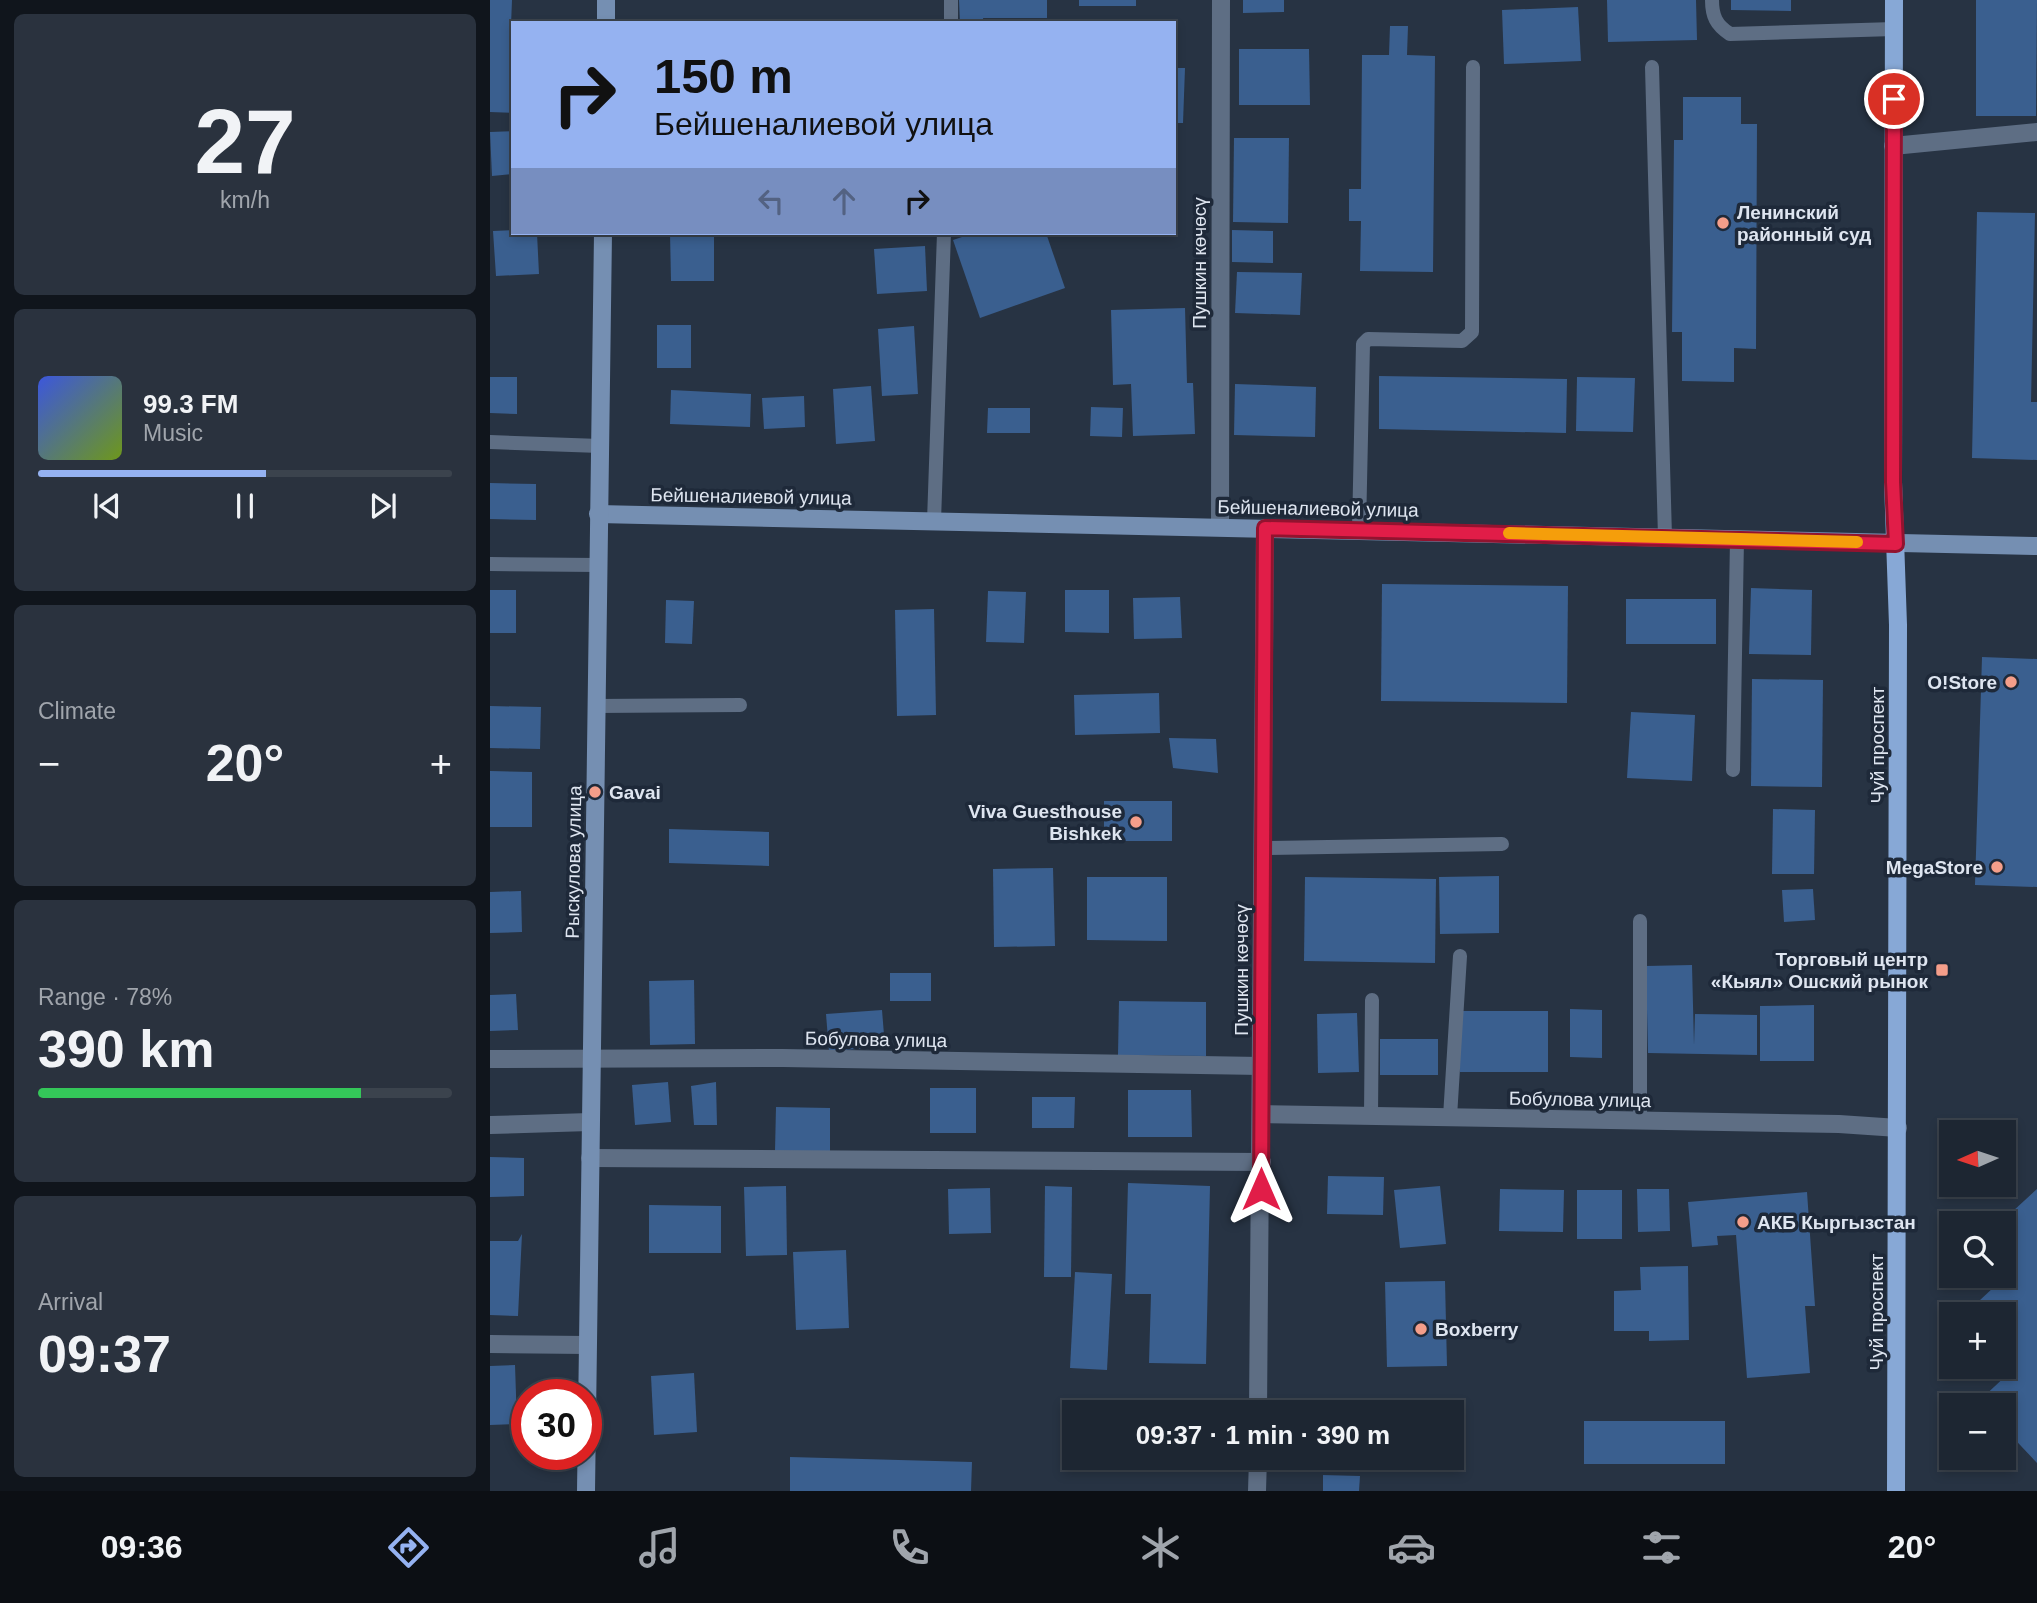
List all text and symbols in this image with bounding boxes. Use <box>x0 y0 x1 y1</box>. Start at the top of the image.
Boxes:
icon: right <box>539 49 630 140</box>
text: 150 m <box>654 49 793 103</box>
pin <box>1864 69 1924 129</box>
icon: arrive <box>1875 80 1913 118</box>
text: 27 <box>194 91 296 192</box>
text: Бейшеналиевой улица <box>654 106 993 142</box>
icon: left <box>752 182 790 220</box>
icon: ahead <box>825 182 863 220</box>
icon: right <box>898 182 936 220</box>
text: km/h <box>220 187 270 213</box>
street label: Пушкин көчөсү <box>1189 197 1210 329</box>
place label: Ленинский районный суд <box>1737 202 1871 245</box>
marker: Ленинский районный суд <box>1715 215 1731 231</box>
text: 99.3 FM <box>143 389 238 419</box>
text: Music <box>143 420 203 446</box>
street label: Бейшеналиевой улица <box>650 484 852 509</box>
icon: previous <box>88 487 126 525</box>
icon: pause <box>226 487 264 525</box>
icon: next <box>364 487 402 525</box>
street label: Бейшеналиевой улица <box>1217 496 1419 521</box>
place label: O!Store <box>1927 672 1997 693</box>
marker: O!Store <box>2003 674 2019 690</box>
street label: Чуй проспект <box>1867 686 1888 804</box>
text: Climate <box>38 698 116 724</box>
text: 20° <box>206 734 284 792</box>
text: − <box>38 743 60 785</box>
text: + <box>430 743 452 785</box>
place label: Gavai <box>609 782 661 803</box>
marker: Gavai <box>587 784 603 800</box>
street label: Рыскулова улица <box>562 785 585 939</box>
place label: Viva Guesthouse Bishkek <box>968 801 1122 844</box>
marker: Viva Guesthouse Bishkek <box>1128 814 1144 830</box>
place label: MegaStore <box>1886 857 1983 878</box>
marker: MegaStore <box>1989 859 2005 875</box>
street label: Пушкин көчөсү <box>1231 904 1252 1036</box>
place label: Торговый центр «Кыял» Ошский рынок <box>1711 949 1928 992</box>
marker: Торговый центр «Кыял» Ошский рынок <box>1934 962 1950 978</box>
text: Range · 78% <box>38 984 172 1010</box>
text: 390 km <box>38 1020 214 1078</box>
street label: Бобулова улица <box>805 1028 948 1051</box>
street label: Бобулова улица <box>1509 1088 1652 1111</box>
north arrow <box>1939 1120 2016 1197</box>
map controls <box>1939 1120 2016 1470</box>
position arrow <box>1224 1152 1298 1226</box>
button: search <box>1939 1211 2016 1288</box>
place label: АКБ Кыргызстан <box>1757 1212 1916 1233</box>
marker: АКБ Кыргызстан <box>1735 1214 1751 1230</box>
street label: Чуй проспект <box>1866 1253 1887 1371</box>
text: Arrival <box>38 1289 103 1315</box>
button: + <box>1939 1302 2016 1379</box>
place label: Boxberry <box>1435 1319 1519 1340</box>
marker: Boxberry <box>1413 1321 1429 1337</box>
text: 09:37 <box>38 1325 171 1383</box>
speed limit sign: 30 <box>511 1379 602 1470</box>
button: − <box>1939 1393 2016 1470</box>
text: 09:37 · 1 min · 390 m <box>1136 1420 1390 1450</box>
icon: directions <box>384 1523 433 1572</box>
icon: music <box>635 1523 684 1572</box>
icon: phone <box>885 1523 934 1572</box>
icon: climate <box>1136 1523 1185 1572</box>
icon: car <box>1387 1523 1436 1572</box>
icon: filters <box>1637 1523 1686 1572</box>
text: 09:36 <box>101 1529 183 1565</box>
text: 20° <box>1888 1529 1936 1565</box>

